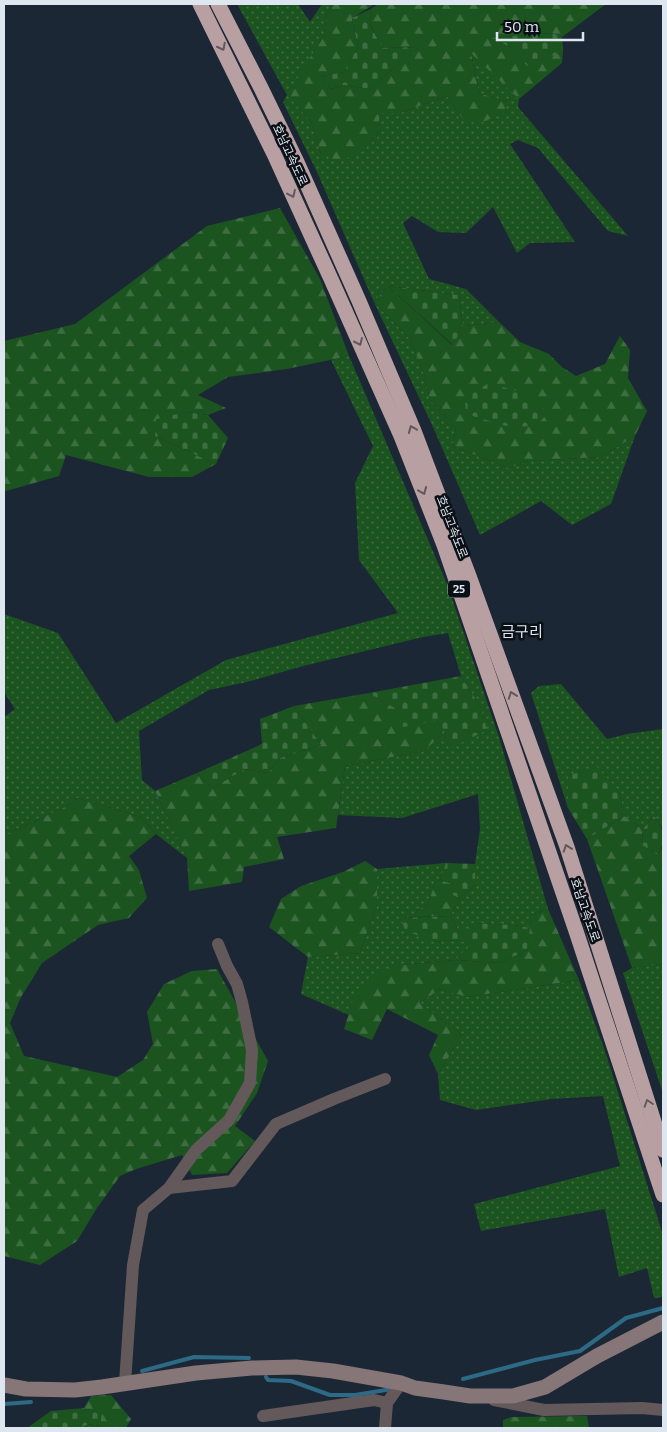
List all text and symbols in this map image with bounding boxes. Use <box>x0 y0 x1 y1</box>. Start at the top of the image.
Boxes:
scale bar <box>497 10 583 42</box>
text: 50 m <box>504 18 540 36</box>
one-way arrow <box>216 42 226 51</box>
street label: 호남고속도로 <box>270 122 310 188</box>
one-way arrow <box>286 189 297 198</box>
one-way arrow <box>353 337 364 346</box>
one-way arrow <box>408 425 418 433</box>
one-way arrow <box>417 486 427 495</box>
street label: 호남고속도로 <box>434 494 470 560</box>
road number: 25 <box>448 580 470 598</box>
district label: 금구리 <box>501 623 543 641</box>
one-way arrow <box>508 692 518 700</box>
one-way arrow <box>563 845 573 853</box>
street label: 호남고속도로 <box>568 876 602 944</box>
one-way arrow <box>644 1100 654 1108</box>

